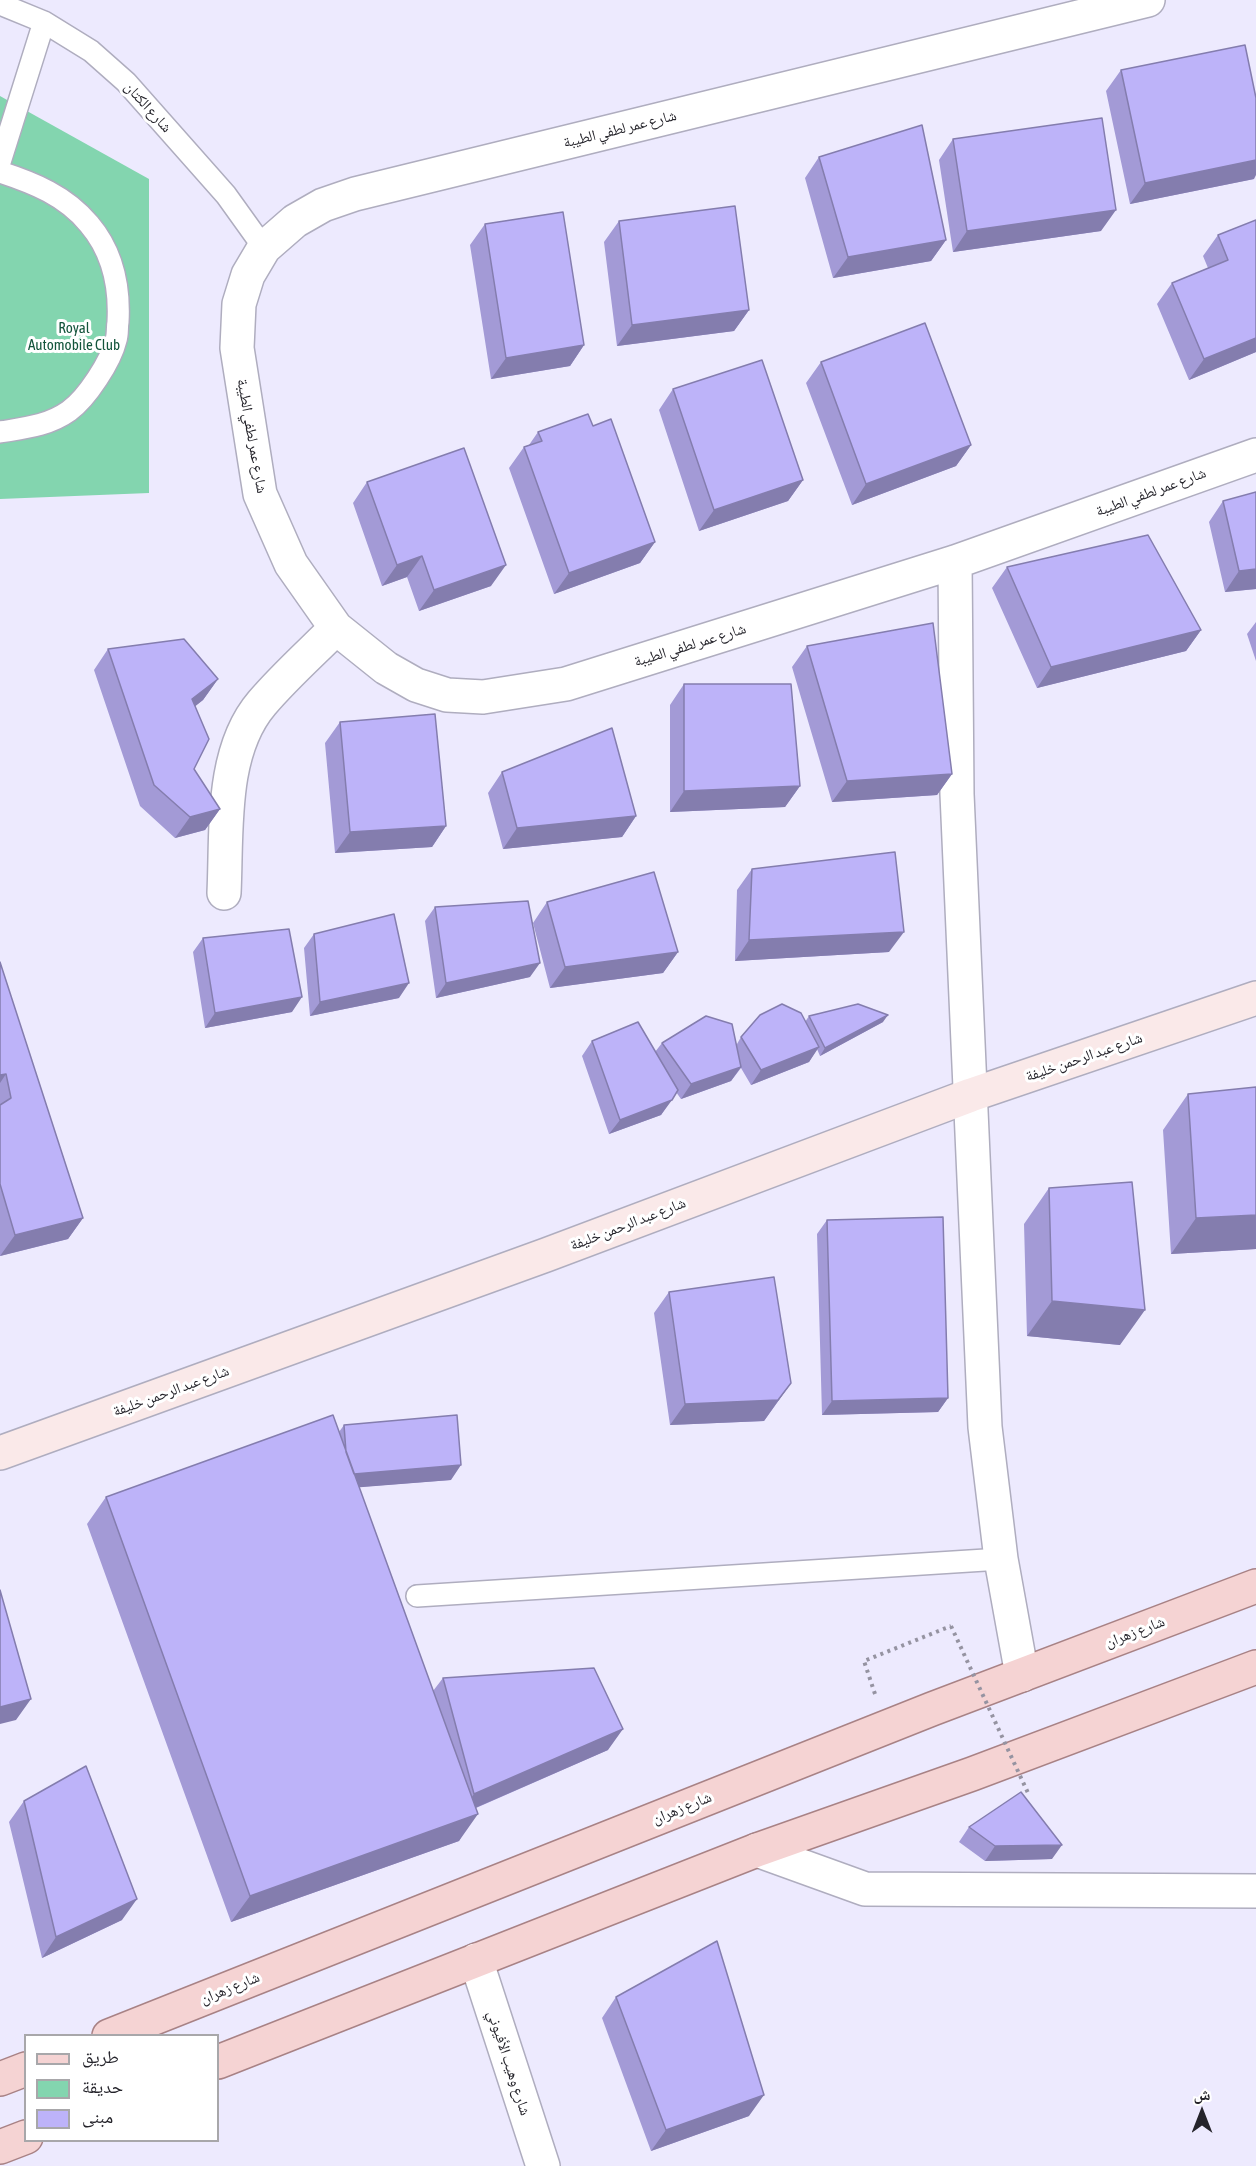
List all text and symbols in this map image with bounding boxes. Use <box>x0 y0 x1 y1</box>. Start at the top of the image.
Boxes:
street label: شارع الكتان <box>121 78 175 136</box>
street label: شارع عمر لطفي الطيبة <box>562 106 678 152</box>
park label: Royal Automobile Club <box>28 319 120 354</box>
street label: شارع عمر لطفي الطيبة <box>233 377 271 495</box>
street label: شارع عمر لطفي الطيبة <box>1093 464 1209 520</box>
street label: شارع عمر لطفي الطيبة <box>632 619 748 671</box>
street label: شارع عبد الرحمن خليفة <box>1023 1029 1145 1085</box>
street label: شارع عبد الرحمن خليفة <box>568 1194 688 1254</box>
street label: شارع عبد الرحمن خليفة <box>110 1362 232 1420</box>
street label: شارع زهران <box>1103 1612 1167 1652</box>
street label: شارع زهران <box>650 1788 714 1828</box>
street label: شارع زهران <box>198 1968 262 2008</box>
street label: شارع وهيب الأفيوني <box>484 2008 534 2118</box>
legend <box>24 2034 219 2142</box>
text: طريق <box>82 2046 119 2067</box>
text: حديقة <box>82 2076 123 2097</box>
north arrow <box>1172 2082 1232 2142</box>
text: ش <box>1194 2085 1210 2103</box>
text: مبنى <box>82 2106 113 2127</box>

